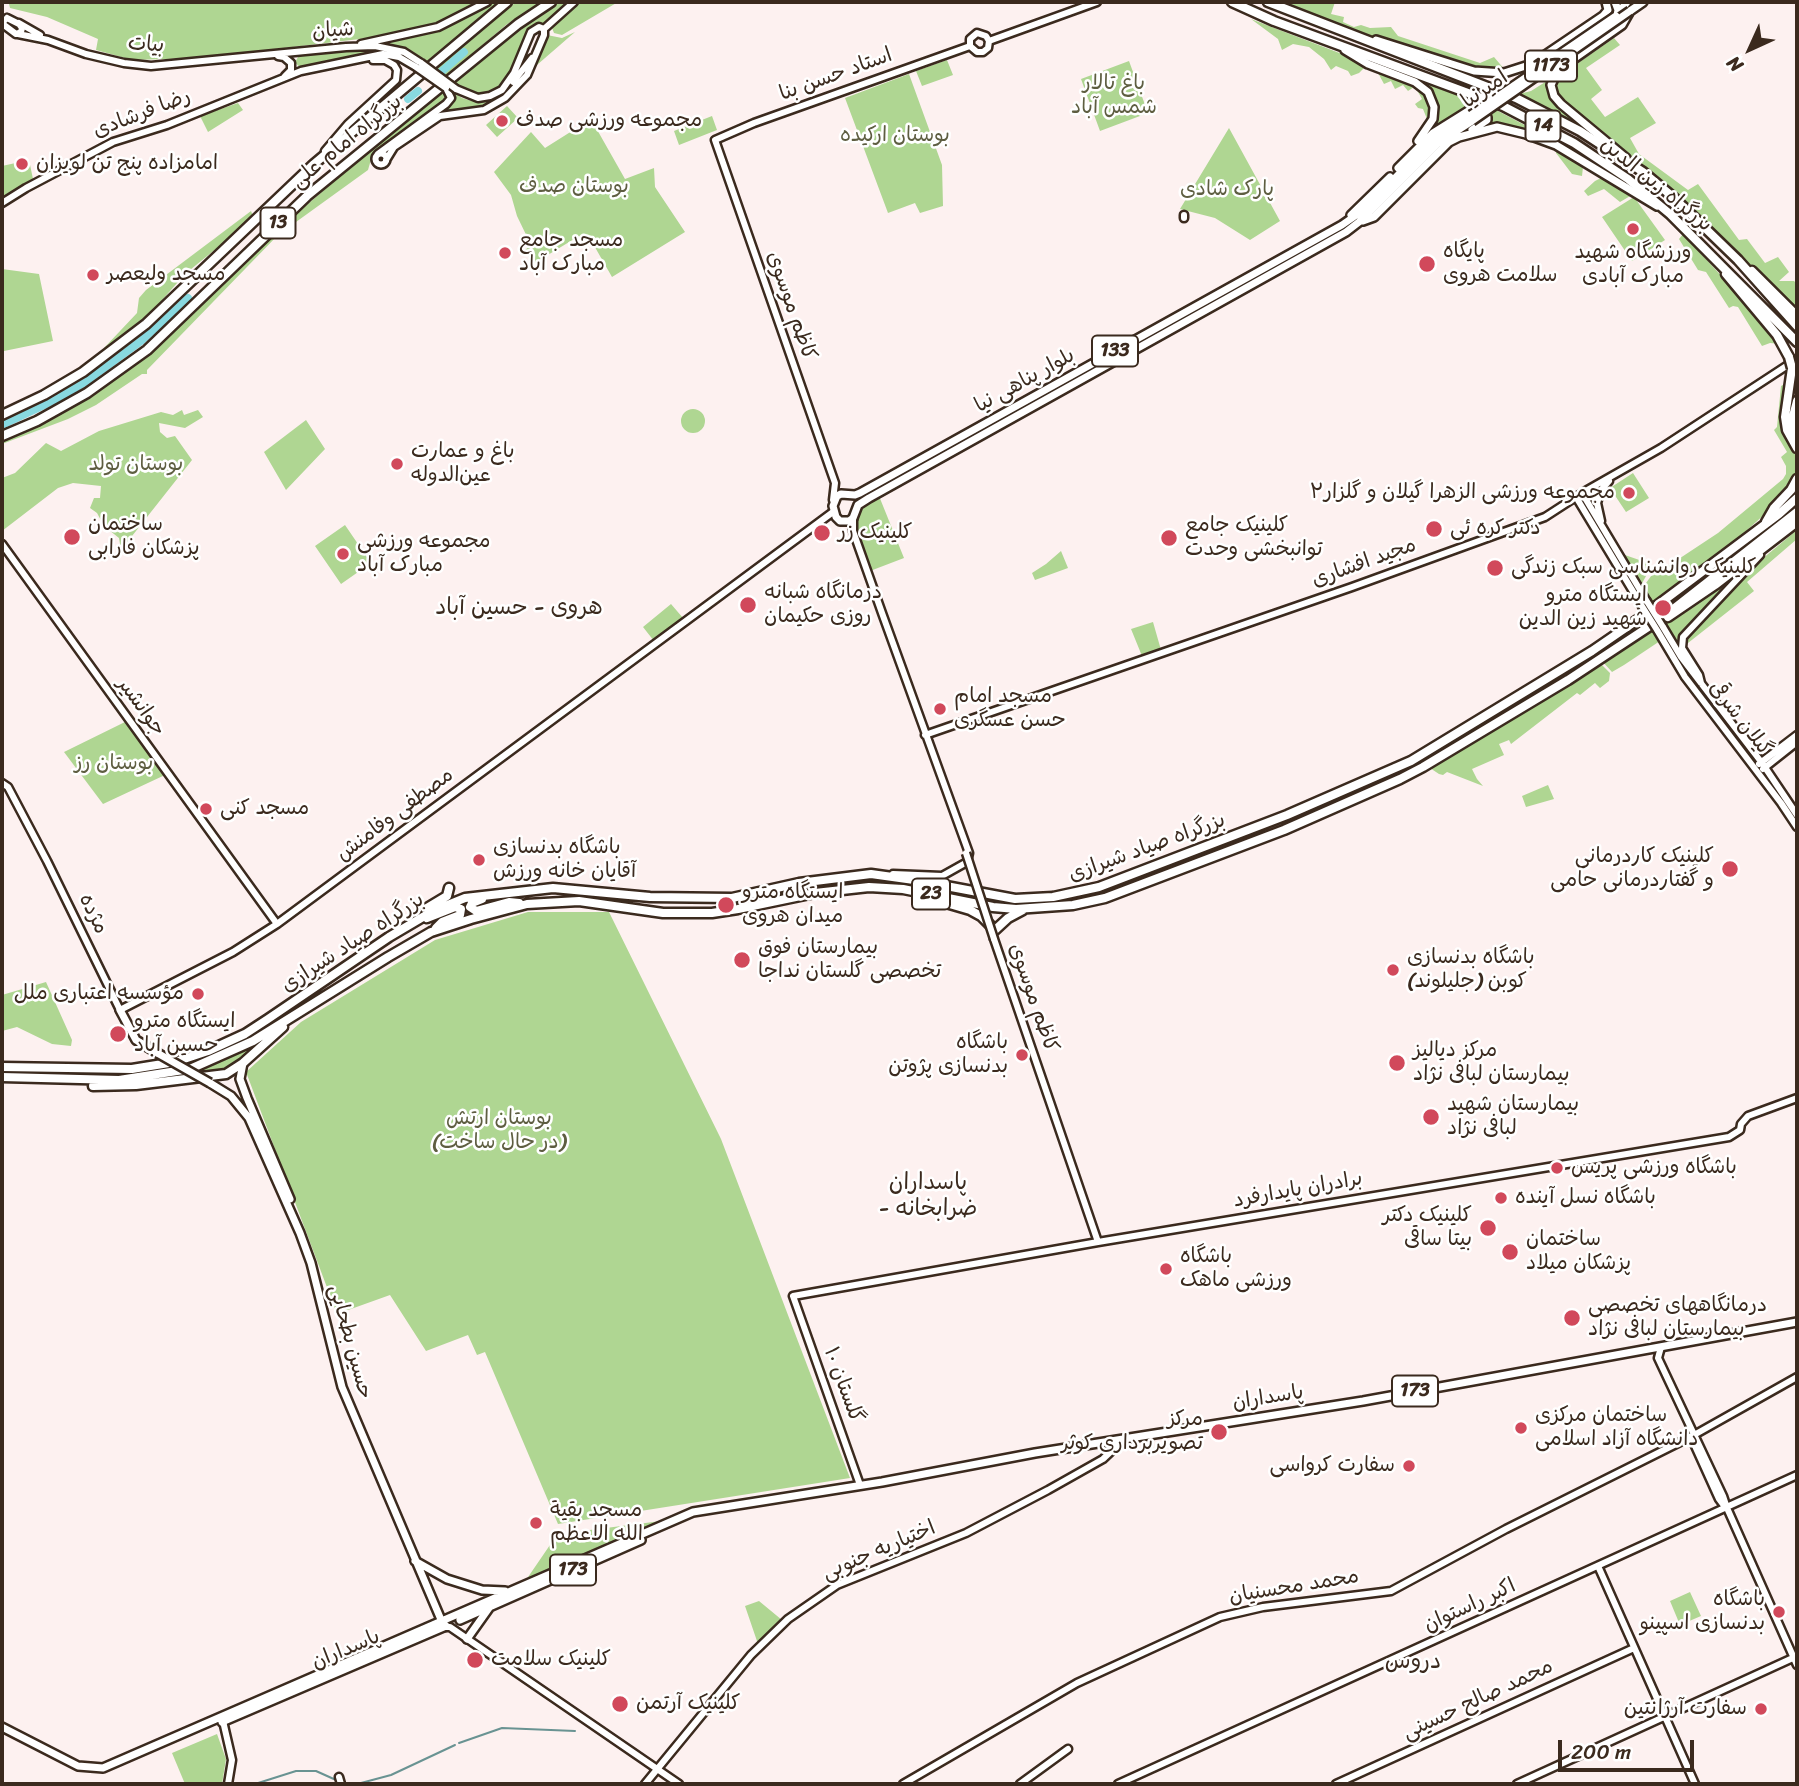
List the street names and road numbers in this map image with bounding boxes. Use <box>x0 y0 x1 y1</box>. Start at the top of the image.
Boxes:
street label: شیان <box>311 17 355 45</box>
street label: بیات <box>127 31 165 59</box>
street label: استاد حسن بنا <box>776 43 896 107</box>
road number: 1173 <box>1525 50 1577 82</box>
street label: امیرنیا <box>1457 65 1513 115</box>
street label: رضا فرشادی <box>90 84 194 144</box>
street label: بزرگراه امام علی <box>286 89 408 195</box>
road number: 14 <box>1526 110 1560 142</box>
street label: بزرگراه زین الدین <box>1595 132 1717 238</box>
road number: 13 <box>260 208 296 238</box>
street label: کاظم موسوی <box>761 248 821 364</box>
road number: 133 <box>1092 336 1138 366</box>
street label: بلوار پناهی نیا <box>970 343 1080 419</box>
street label: مجید افشاری <box>1308 532 1420 594</box>
street label: جوانشیر <box>111 673 171 741</box>
street label: گیلان شرقی <box>1703 676 1777 762</box>
street label: مصطفی وفامنش <box>331 763 459 867</box>
street label: بزرگراه صیاد شیرازی <box>1065 808 1229 888</box>
road number: 23 <box>912 878 950 909</box>
street label: بزرگراه صیاد شیرازی <box>277 887 429 999</box>
street label: مژده <box>73 890 113 938</box>
street label: کاظم موسوی <box>1003 940 1063 1056</box>
street label: برادران پایدارفرد <box>1231 1166 1365 1214</box>
street label: حسین بطحایی <box>323 1282 377 1402</box>
street label: گلستان ۱۰ <box>818 1344 868 1426</box>
road number: 173 <box>1392 1376 1438 1406</box>
street label: پاسداران <box>1231 1380 1305 1416</box>
street label: اختیاریه جنوبی <box>818 1516 940 1586</box>
road number: 173 <box>550 1554 596 1586</box>
street label: محمد محسنیان <box>1227 1564 1361 1610</box>
street label: اکبر راستوان <box>1420 1574 1520 1638</box>
street label: پاسداران <box>308 1624 384 1676</box>
street label: محمد صالح حسینی <box>1399 1654 1557 1746</box>

